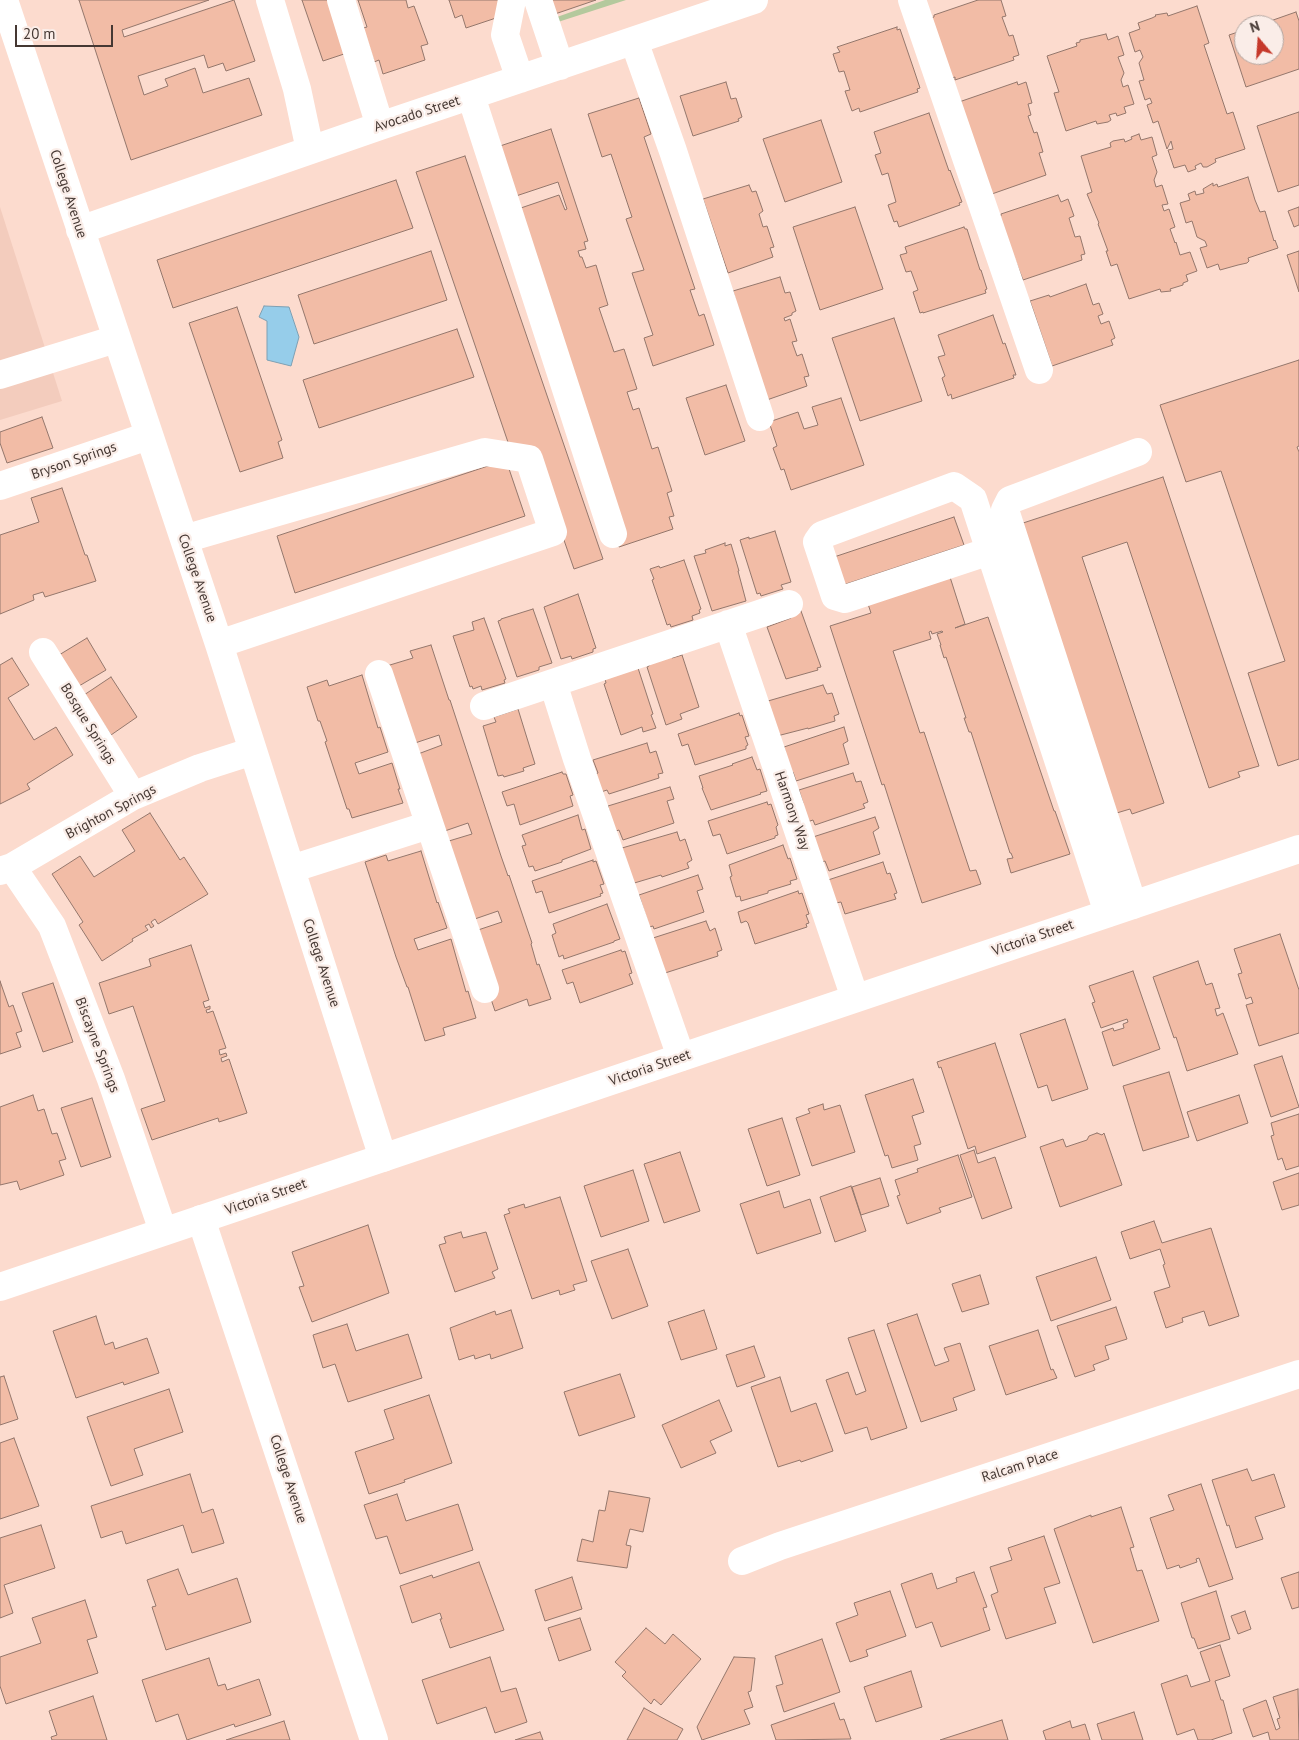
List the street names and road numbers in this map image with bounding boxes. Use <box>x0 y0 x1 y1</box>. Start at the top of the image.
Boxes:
street label: Avocado Street <box>372 92 462 136</box>
street label: College Avenue <box>46 148 90 240</box>
street label: Bryson Springs <box>29 439 119 483</box>
street label: College Avenue <box>174 532 220 624</box>
street label: Bosque Springs <box>56 681 120 767</box>
street label: Harmony Way <box>771 769 813 853</box>
street label: Brighton Springs <box>63 781 159 843</box>
street label: Victoria Street <box>990 916 1076 960</box>
street label: College Avenue <box>299 917 343 1009</box>
street label: Biscayne Springs <box>71 995 123 1095</box>
street label: Victoria Street <box>607 1046 693 1090</box>
street label: Victoria Street <box>223 1175 309 1219</box>
street label: College Avenue <box>266 1433 310 1525</box>
street label: Ralcam Place <box>980 1446 1060 1486</box>

